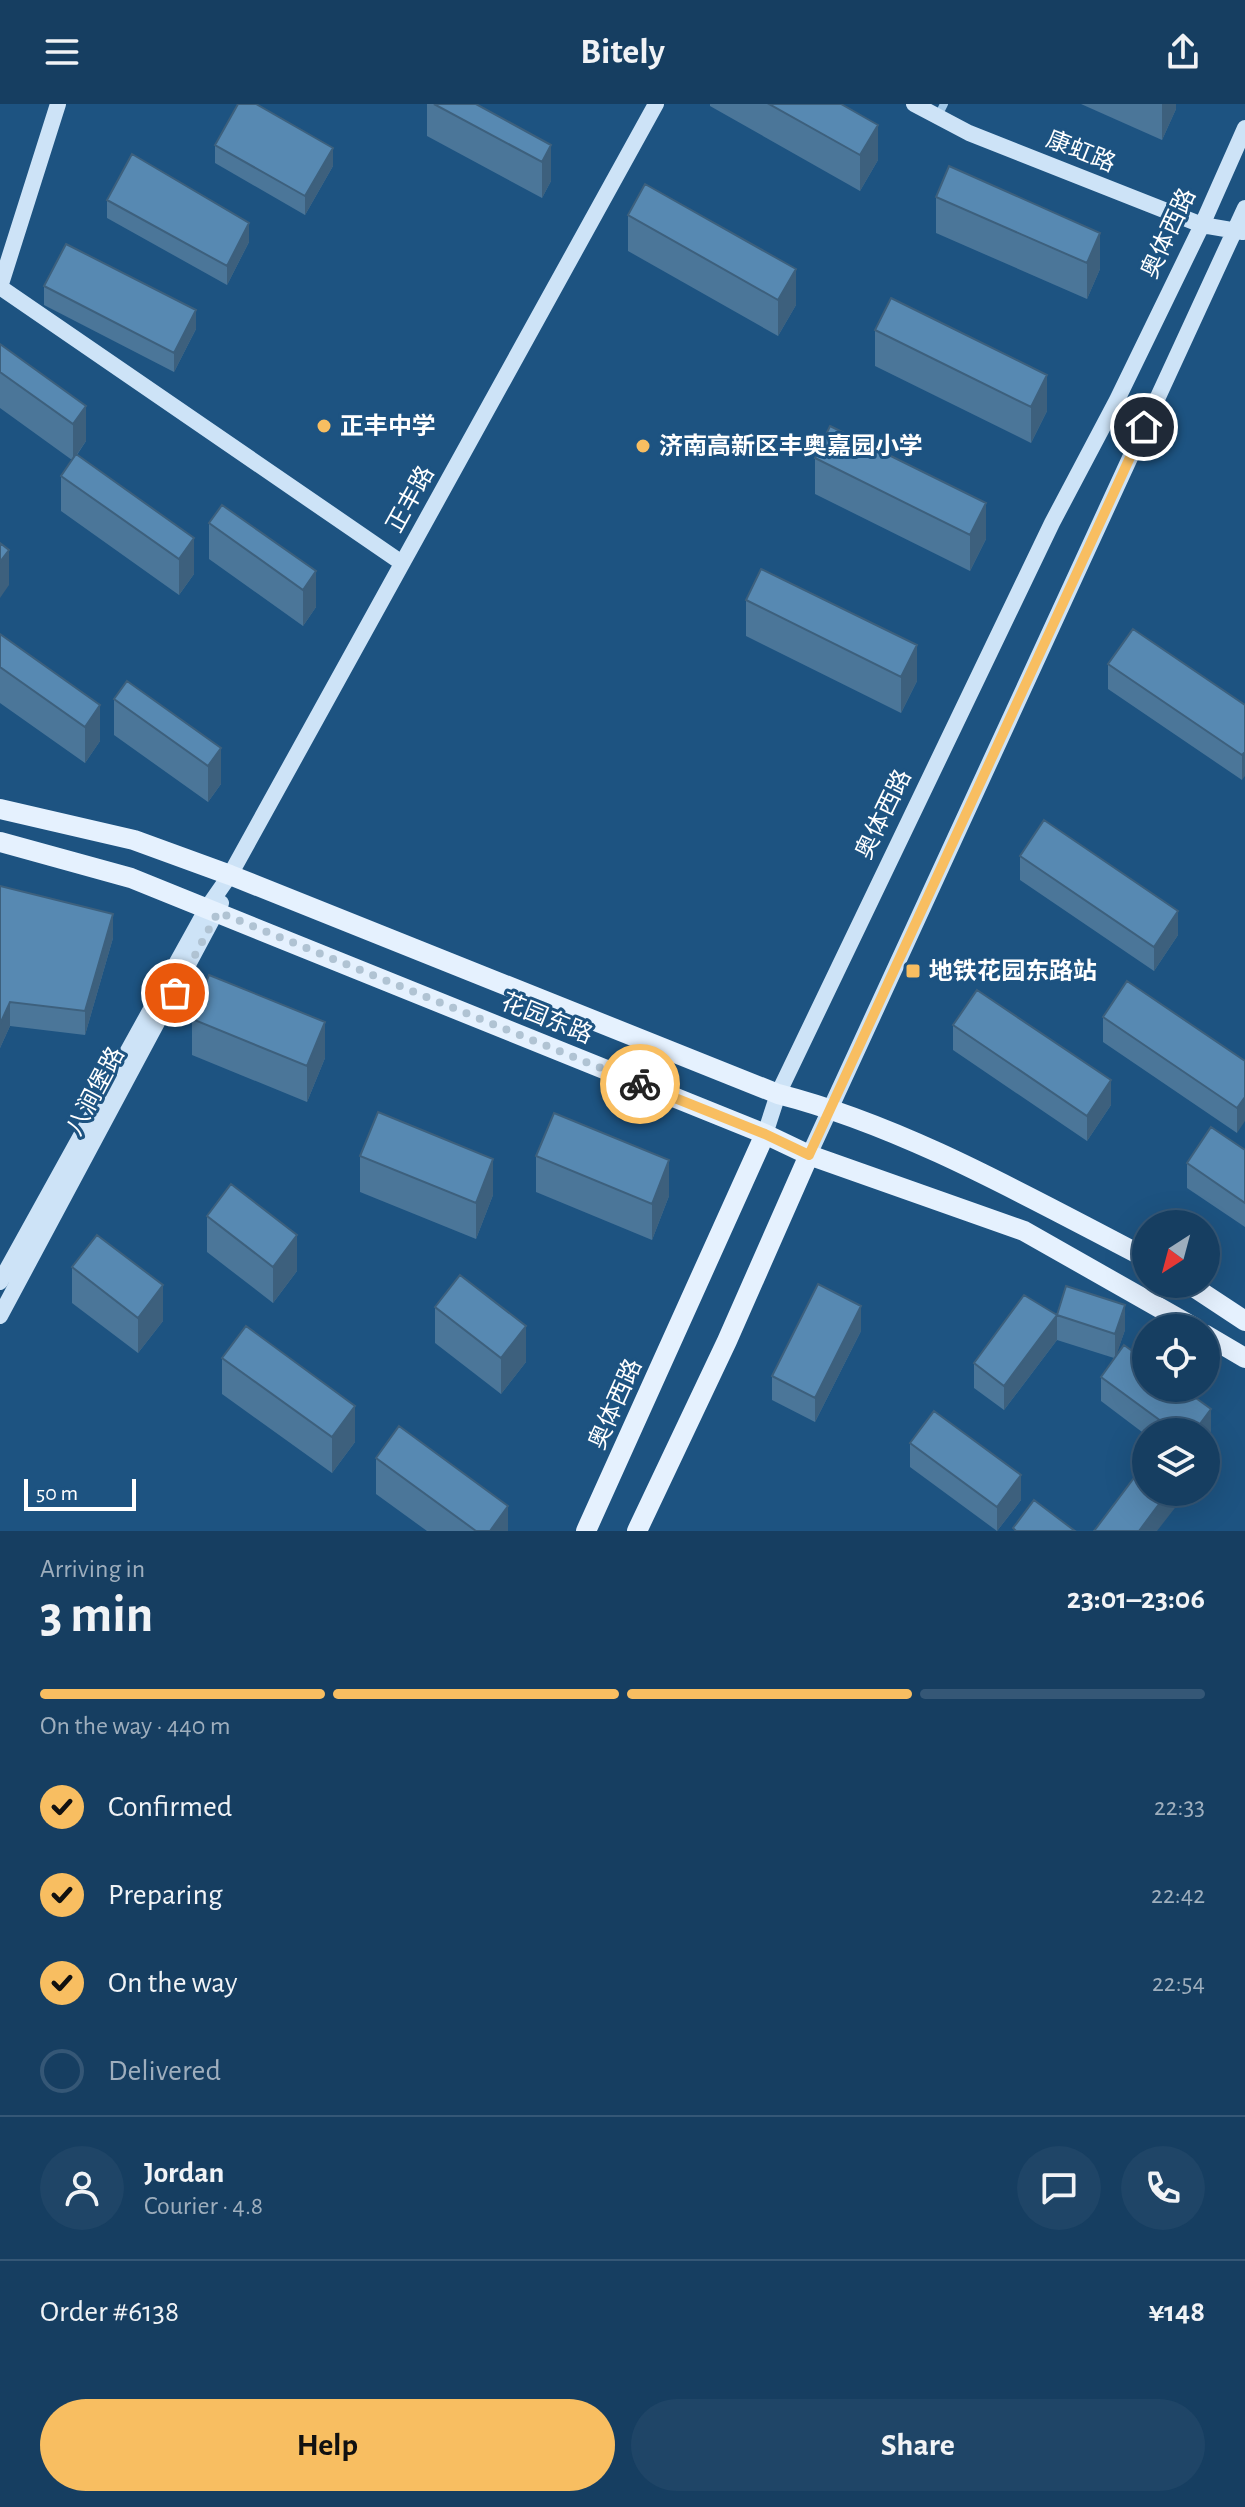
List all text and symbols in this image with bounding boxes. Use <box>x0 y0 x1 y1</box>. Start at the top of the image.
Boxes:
icon: menu <box>40 30 84 74</box>
icon: share <box>1161 30 1205 74</box>
text: Bitely <box>580 34 665 70</box>
street label: 康虹路 <box>1043 125 1119 177</box>
street label: 奥体西路 <box>1136 184 1200 282</box>
pin <box>1110 393 1178 461</box>
icon: home <box>1122 405 1166 449</box>
place label: 正丰中学 <box>340 413 436 439</box>
marker: 正丰中学 <box>315 417 333 435</box>
place label: 济南高新区丰奥嘉园小学 <box>659 433 923 459</box>
marker: 济南高新区丰奥嘉园小学 <box>634 437 652 455</box>
street label: 正丰路 <box>381 461 439 537</box>
street label: 奥体西路 <box>850 765 916 863</box>
place label: 地铁花园东路站 <box>929 958 1097 984</box>
pin <box>141 959 209 1027</box>
marker: 地铁花园东路站 <box>904 962 922 980</box>
icon: bag <box>153 971 197 1015</box>
street label: 花园东路 <box>498 988 596 1048</box>
street label: 八涧堡路 <box>61 1043 129 1139</box>
courier <box>600 1044 680 1124</box>
icon: bike <box>618 1062 662 1106</box>
north arrow <box>1132 1210 1220 1298</box>
map controls <box>1132 1210 1220 1506</box>
button: locate <box>1132 1314 1220 1402</box>
street label: 奥体西路 <box>584 1355 646 1453</box>
button: layers <box>1132 1418 1220 1506</box>
scale bar <box>24 1475 136 1511</box>
text: 50 m <box>36 1482 78 1504</box>
text: Arriving in <box>40 1556 145 1582</box>
text: 23:01–23:06 <box>1067 1584 1205 1614</box>
text: 3 min <box>40 1589 153 1641</box>
text: On the way · 440 m <box>40 1713 231 1739</box>
icon: check <box>40 1785 84 1829</box>
text: Confirmed <box>108 1792 232 1822</box>
text: 22:33 <box>1154 1794 1205 1820</box>
icon: check <box>40 1873 84 1917</box>
text: Preparing <box>108 1880 223 1910</box>
text: 22:42 <box>1151 1882 1205 1908</box>
icon: check <box>40 1961 84 2005</box>
text: On the way <box>108 1968 237 1998</box>
text: 22:54 <box>1152 1970 1205 1996</box>
text: Delivered <box>108 2056 221 2086</box>
button: person <box>40 2146 124 2230</box>
button: chat <box>1017 2146 1101 2230</box>
button: phone <box>1121 2146 1205 2230</box>
text: Jordan <box>144 2158 224 2188</box>
text: Courier · 4.8 <box>144 2193 263 2219</box>
text: Order #6138 <box>40 2297 179 2327</box>
text: ¥148 <box>1149 2297 1205 2327</box>
button: Help <box>40 2399 615 2491</box>
button: Share <box>631 2399 1205 2491</box>

